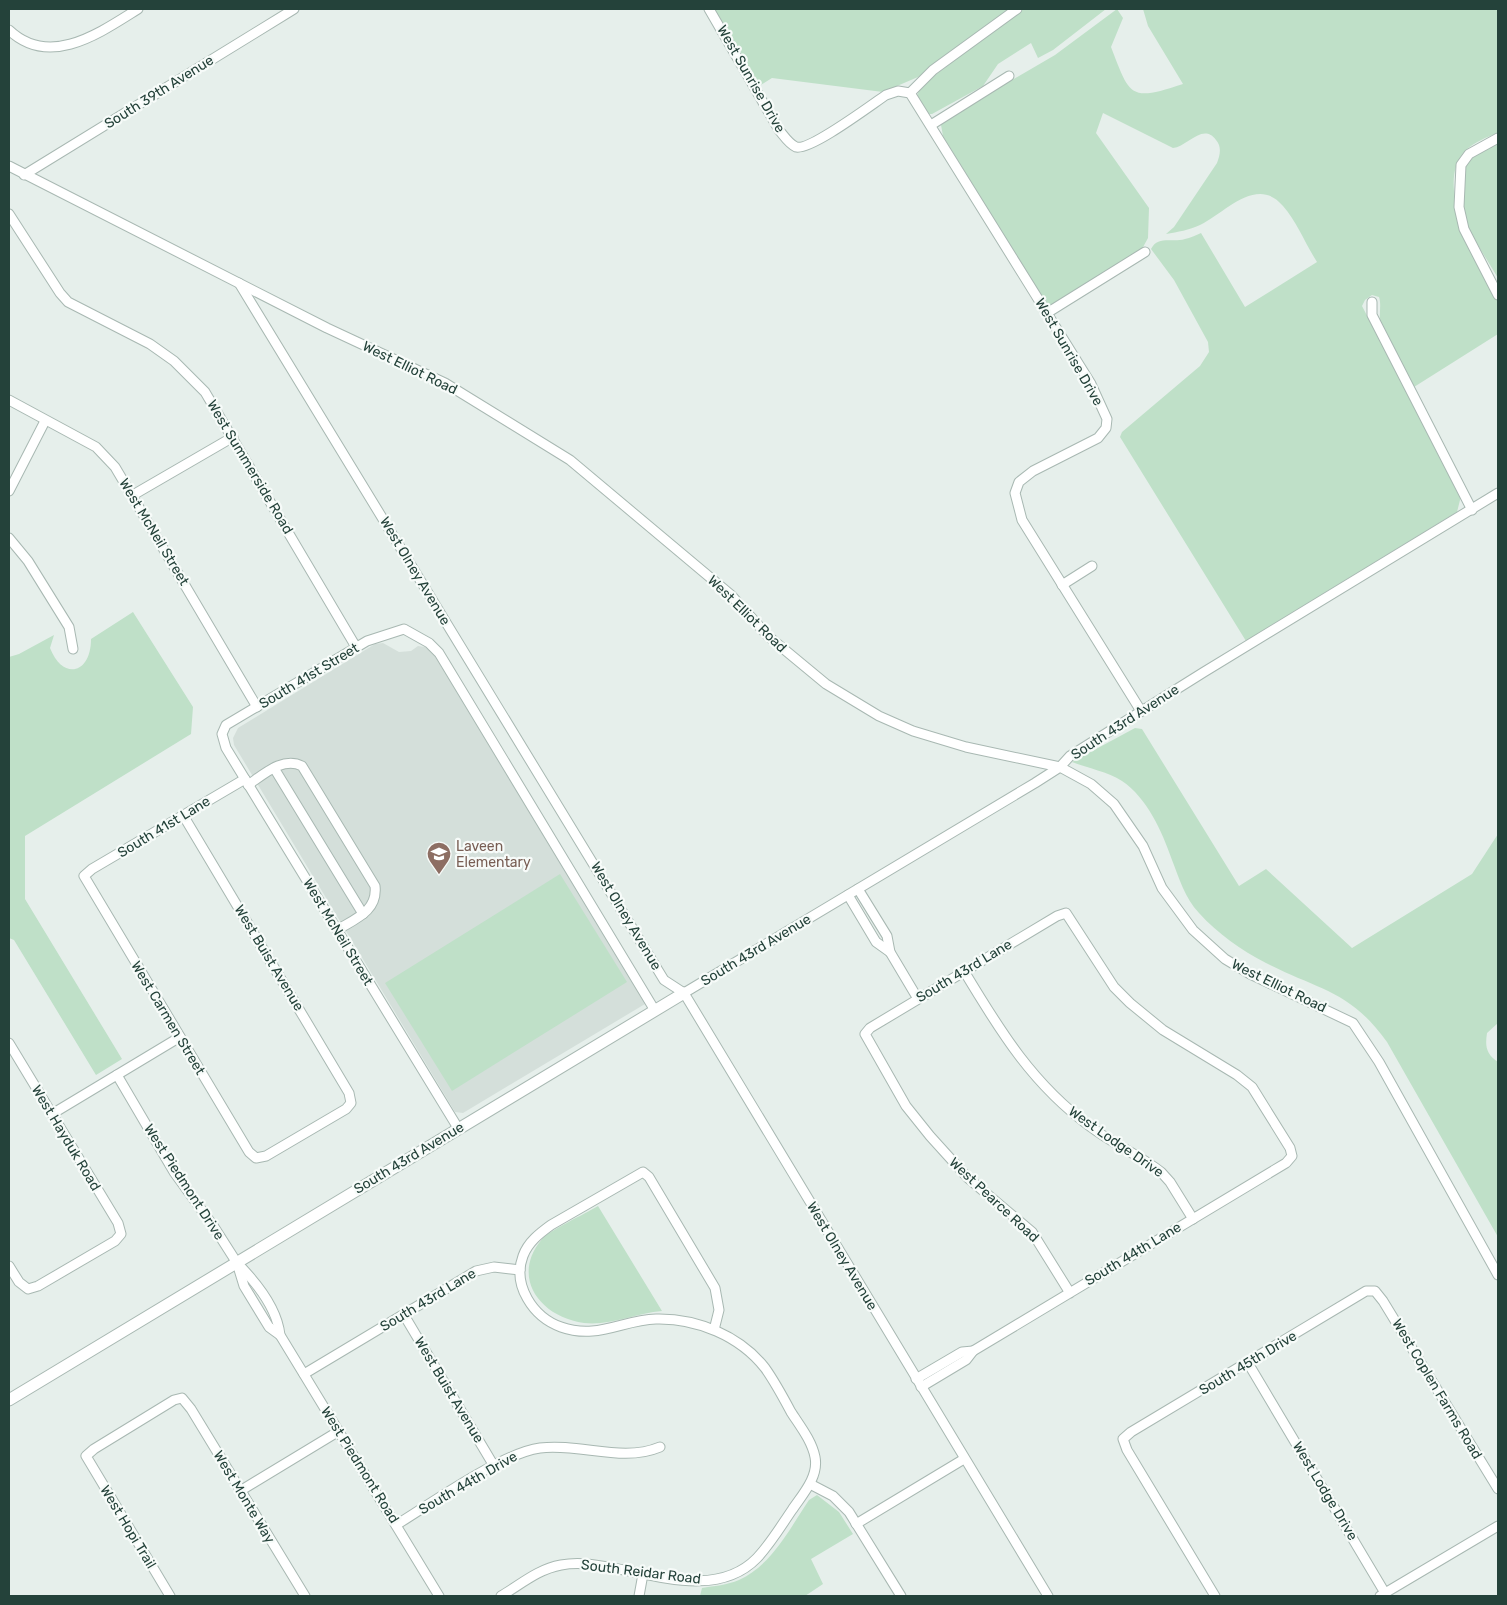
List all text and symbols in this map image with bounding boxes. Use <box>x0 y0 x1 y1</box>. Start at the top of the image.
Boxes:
street label: West Sunrise Drive <box>713 22 789 136</box>
street label: South 39th Avenue <box>101 51 217 132</box>
street label: West Sunrise Drive <box>1031 295 1107 409</box>
street label: West Elliot Road <box>360 338 460 398</box>
street label: West Summerside Road <box>203 397 297 537</box>
street label: West McNeil Street <box>115 475 193 589</box>
street label: West Olney Avenue <box>376 514 454 628</box>
street label: West Elliot Road <box>704 572 790 656</box>
street label: South 41st Street <box>256 639 362 713</box>
street label: South 43rd Avenue <box>1068 681 1182 763</box>
street label: South 41st Lane <box>115 793 214 861</box>
place label: Laveen Elementary <box>456 838 531 871</box>
school or university icon: Laveen Elementary <box>426 841 452 875</box>
street label: West Olney Avenue <box>587 859 665 973</box>
street label: West McNeil Street <box>299 875 377 989</box>
street label: West Buist Avenue <box>231 902 307 1014</box>
street label: South 43rd Avenue <box>698 910 814 990</box>
street label: South 43rd Lane <box>913 936 1015 1006</box>
street label: West Elliot Road <box>1229 956 1329 1016</box>
street label: West Carmen Street <box>127 958 209 1078</box>
street label: West Hayduk Road <box>28 1082 104 1194</box>
street label: West Lodge Drive <box>1065 1103 1167 1181</box>
street label: South 43rd Avenue <box>351 1118 467 1198</box>
street label: West Piedmont Drive <box>140 1121 228 1243</box>
street label: West Pearce Road <box>946 1154 1042 1246</box>
street label: West Olney Avenue <box>803 1199 881 1313</box>
street label: South 44th Lane <box>1082 1218 1184 1289</box>
street label: South 43rd Lane <box>377 1265 479 1335</box>
street label: West Coplen Farms Road <box>1388 1316 1486 1462</box>
street label: South 45th Drive <box>1196 1327 1300 1399</box>
street label: West Buist Avenue <box>411 1334 487 1446</box>
street label: West Piedmont Road <box>317 1404 403 1526</box>
street label: West Lodge Drive <box>1289 1439 1361 1544</box>
street label: West Monte Way <box>210 1448 278 1547</box>
street label: South 44th Drive <box>416 1448 520 1518</box>
street label: West Hopi Trail <box>96 1482 160 1572</box>
street label: South Reidar Road <box>580 1556 702 1588</box>

